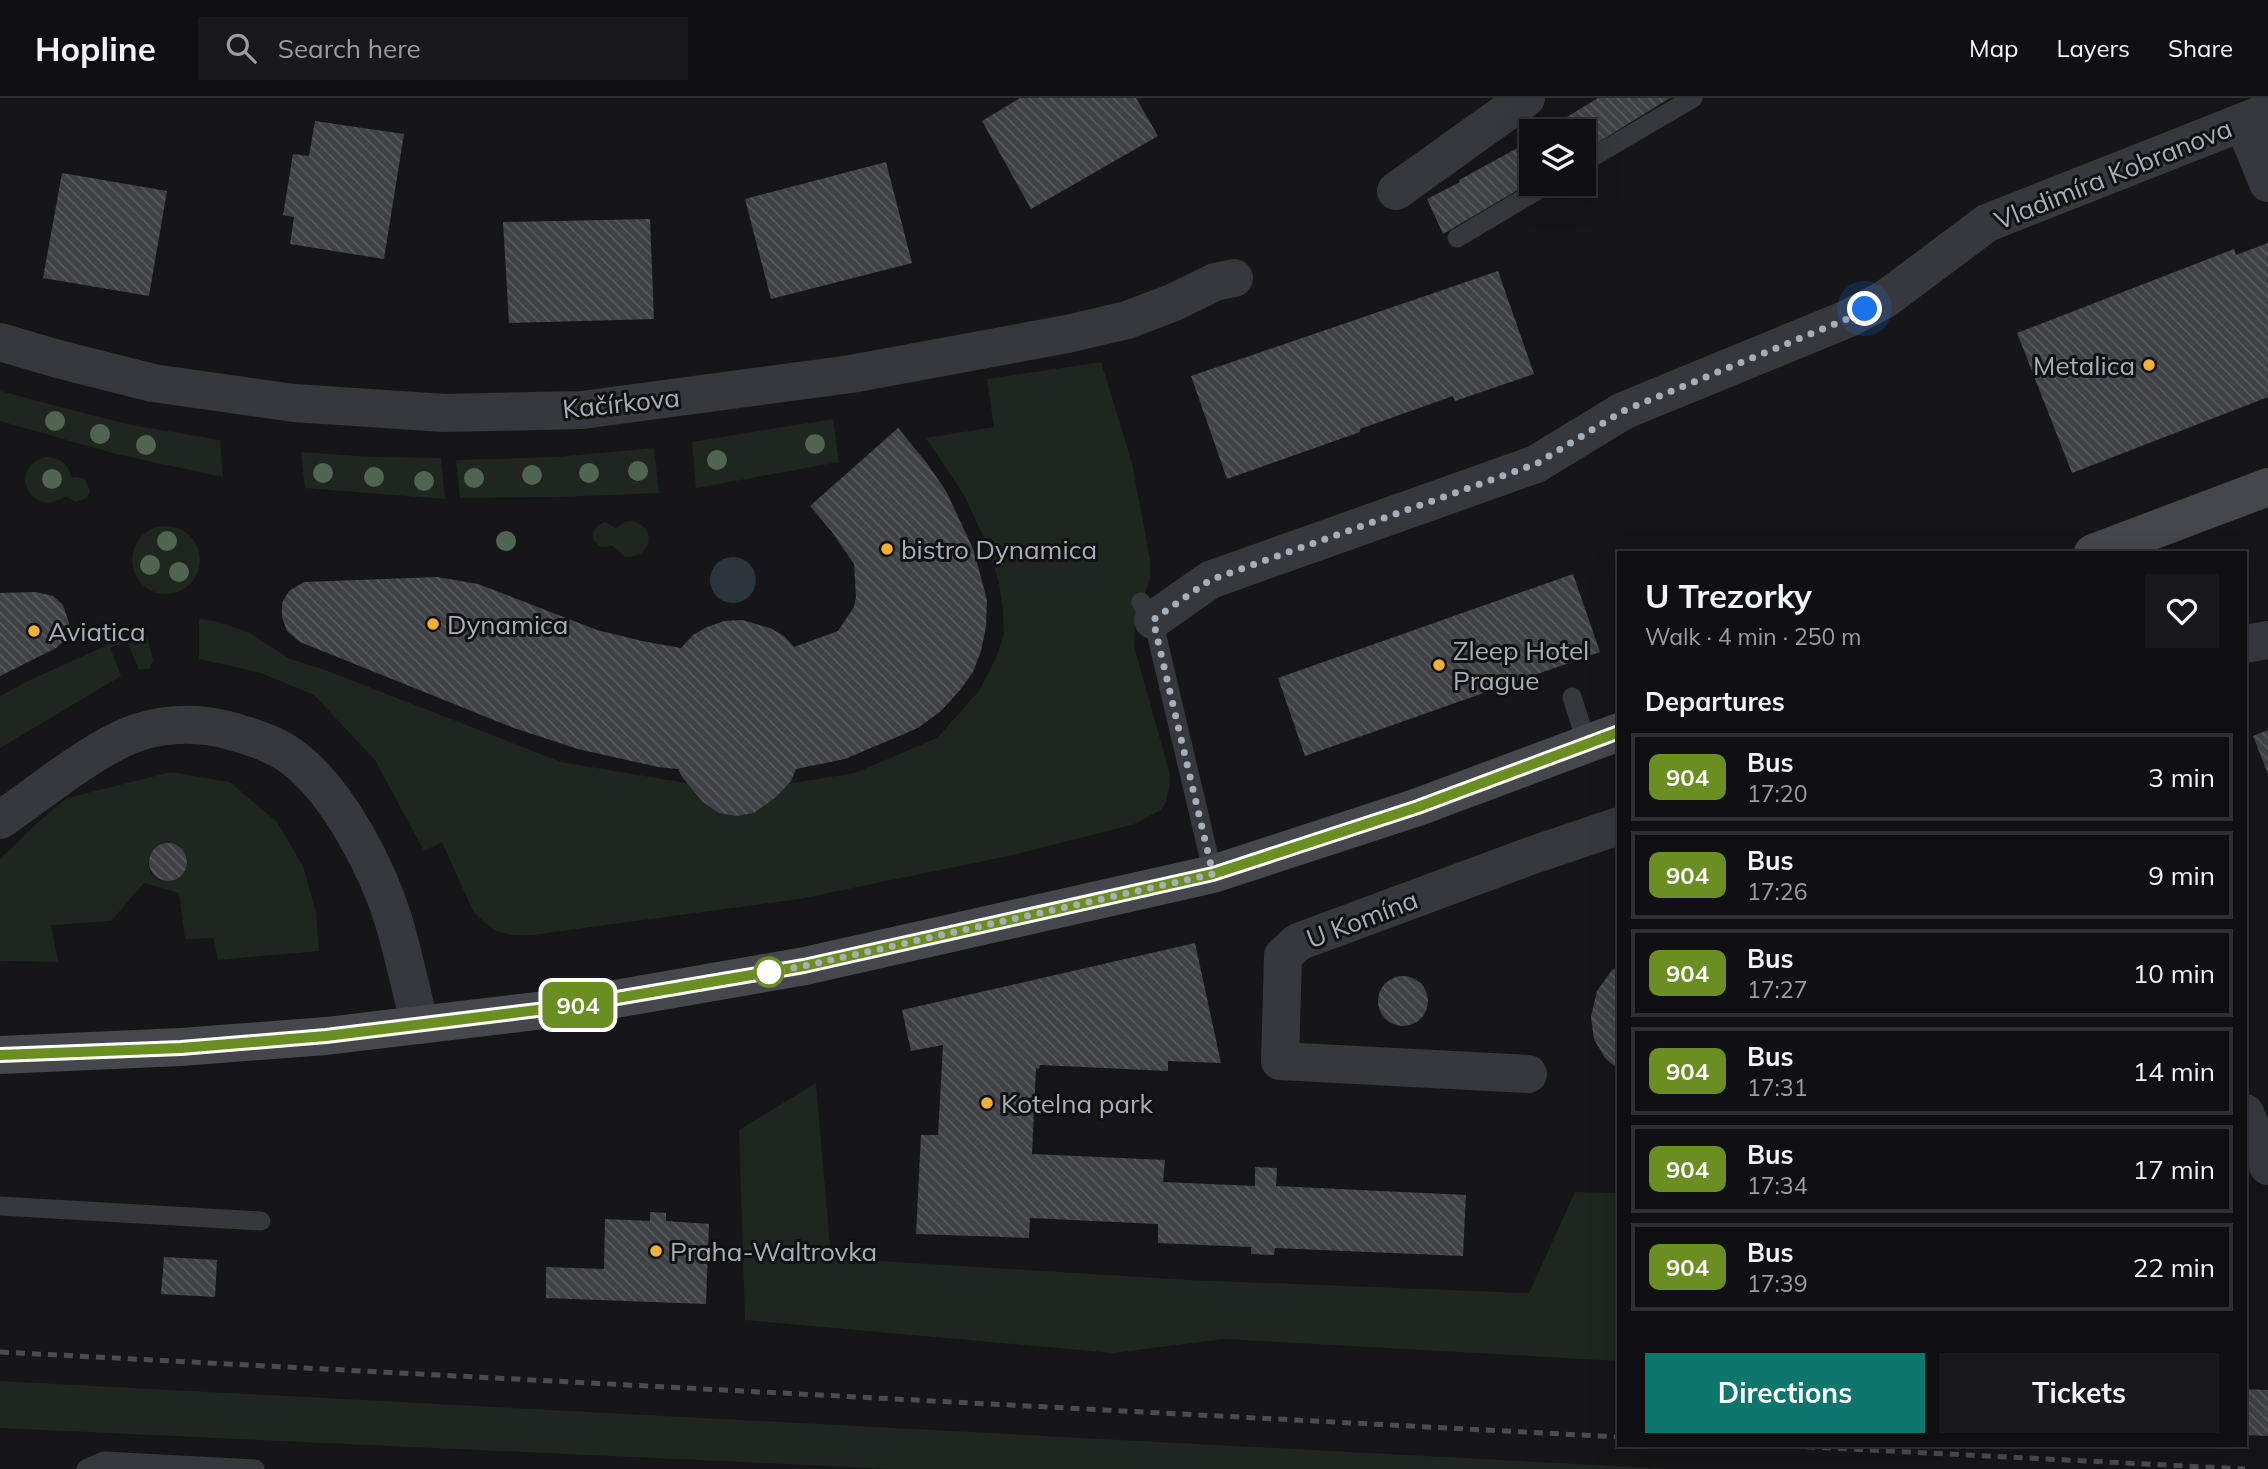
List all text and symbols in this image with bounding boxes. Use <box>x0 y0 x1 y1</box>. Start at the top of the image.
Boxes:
search box <box>198 17 688 80</box>
text: Hopline <box>35 28 156 69</box>
icon: search <box>222 29 260 67</box>
text: Search here <box>278 32 421 65</box>
text: Map <box>1969 33 2018 63</box>
text: Layers <box>2056 33 2130 63</box>
text: Share <box>2168 33 2233 63</box>
street label: Vladimíra Kobranova <box>1990 111 2236 237</box>
map controls <box>1519 119 1596 196</box>
button: layers <box>1519 119 1596 196</box>
your location <box>1847 291 1882 326</box>
place label: Metalica <box>2033 349 2135 382</box>
marker: Metalica <box>2141 357 2157 373</box>
street label: Kačírkova <box>561 380 681 426</box>
place label: bistro Dynamica <box>901 533 1097 566</box>
marker: bistro Dynamica <box>879 541 895 557</box>
button: heart <box>2145 574 2219 648</box>
text: U Trezorky <box>1645 575 1812 616</box>
place label: Dynamica <box>447 608 568 641</box>
place label: Aviatica <box>48 615 146 648</box>
marker: Dynamica <box>425 616 441 632</box>
text: Walk · 4 min · 250 m <box>1645 622 1862 651</box>
marker: Aviatica <box>26 623 42 639</box>
place label: Zleep Hotel Prague <box>1453 634 1589 697</box>
marker: Zleep Hotel Prague <box>1431 657 1447 673</box>
text: Departures <box>1645 685 1785 718</box>
text: Bus <box>1747 746 1793 779</box>
text: 3 min <box>2148 761 2215 794</box>
text: 904 <box>1666 762 1709 792</box>
text: 17:20 <box>1747 779 1807 808</box>
text: Bus <box>1747 844 1793 877</box>
text: 9 min <box>2148 859 2215 892</box>
text: 904 <box>1666 860 1709 890</box>
text: 17:26 <box>1747 877 1807 906</box>
street label: U Komína <box>1302 883 1422 955</box>
text: Bus <box>1747 942 1793 975</box>
unlabelled marker <box>754 957 784 987</box>
text: 10 min <box>2133 957 2215 990</box>
text: 904 <box>1666 958 1709 988</box>
text: 17:27 <box>1747 975 1807 1004</box>
line badge: 904 <box>538 982 618 1028</box>
text: 904 <box>556 990 600 1020</box>
text: Bus <box>1747 1040 1793 1073</box>
text: 14 min <box>2133 1055 2215 1088</box>
text: 904 <box>1666 1056 1709 1086</box>
text: 17:31 <box>1747 1073 1807 1102</box>
place label: Kotelna park <box>1001 1087 1153 1120</box>
marker: Kotelna park <box>979 1095 995 1111</box>
text: Bus <box>1747 1138 1793 1171</box>
text: 17 min <box>2133 1153 2215 1186</box>
text: 904 <box>1666 1154 1709 1184</box>
text: 17:34 <box>1747 1171 1807 1200</box>
place label: Praha-Waltrovka <box>670 1235 877 1268</box>
text: Bus <box>1747 1236 1793 1269</box>
marker: Praha-Waltrovka <box>648 1243 664 1259</box>
text: 22 min <box>2133 1251 2215 1284</box>
text: 904 <box>1666 1252 1709 1282</box>
text: 17:39 <box>1747 1269 1807 1298</box>
button: Directions <box>1645 1353 1925 1433</box>
button: Tickets <box>1939 1353 2219 1433</box>

